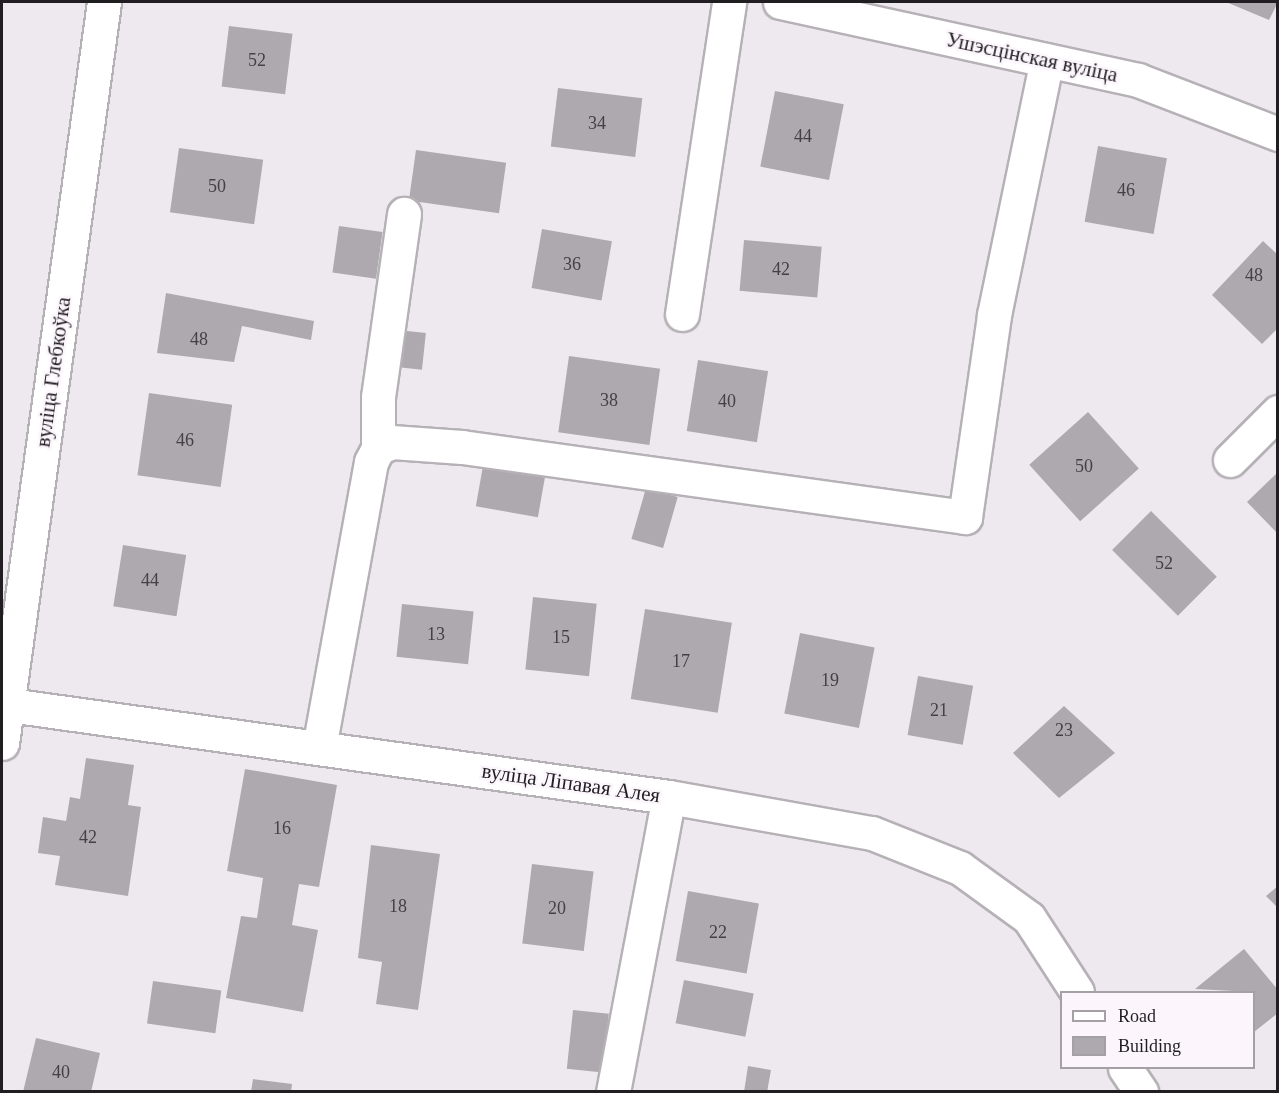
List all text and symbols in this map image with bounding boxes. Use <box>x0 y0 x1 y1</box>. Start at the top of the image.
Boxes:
street label: Ушэсцінская вуліца <box>944 26 1120 88</box>
house number: 52 <box>248 49 266 71</box>
house number: 34 <box>588 112 606 134</box>
house number: 44 <box>794 125 812 147</box>
house number: 50 <box>208 175 226 197</box>
house number: 46 <box>1117 179 1135 201</box>
house number: 36 <box>563 253 581 275</box>
house number: 42 <box>772 258 790 280</box>
house number: 48 <box>1245 264 1263 286</box>
street label: вуліца Глебкоўка <box>30 295 76 449</box>
house number: 48 <box>190 328 208 350</box>
house number: 38 <box>600 389 618 411</box>
house number: 40 <box>718 390 736 412</box>
house number: 46 <box>176 429 194 451</box>
house number: 50 <box>1075 455 1093 477</box>
house number: 52 <box>1155 552 1173 574</box>
house number: 44 <box>141 569 159 591</box>
house number: 13 <box>427 623 445 645</box>
house number: 15 <box>552 626 570 648</box>
house number: 17 <box>672 650 690 672</box>
house number: 19 <box>821 669 839 691</box>
house number: 21 <box>930 699 948 721</box>
house number: 23 <box>1055 719 1073 741</box>
street label: вуліца Ліпавая Алея <box>480 758 662 808</box>
house number: 16 <box>273 817 291 839</box>
house number: 42 <box>79 826 97 848</box>
house number: 18 <box>389 895 407 917</box>
house number: 20 <box>548 897 566 919</box>
house number: 22 <box>709 921 727 943</box>
legend <box>1060 991 1255 1069</box>
text: Road <box>1118 1006 1156 1026</box>
text: Building <box>1118 1036 1181 1056</box>
house number: 40 <box>52 1061 70 1083</box>

